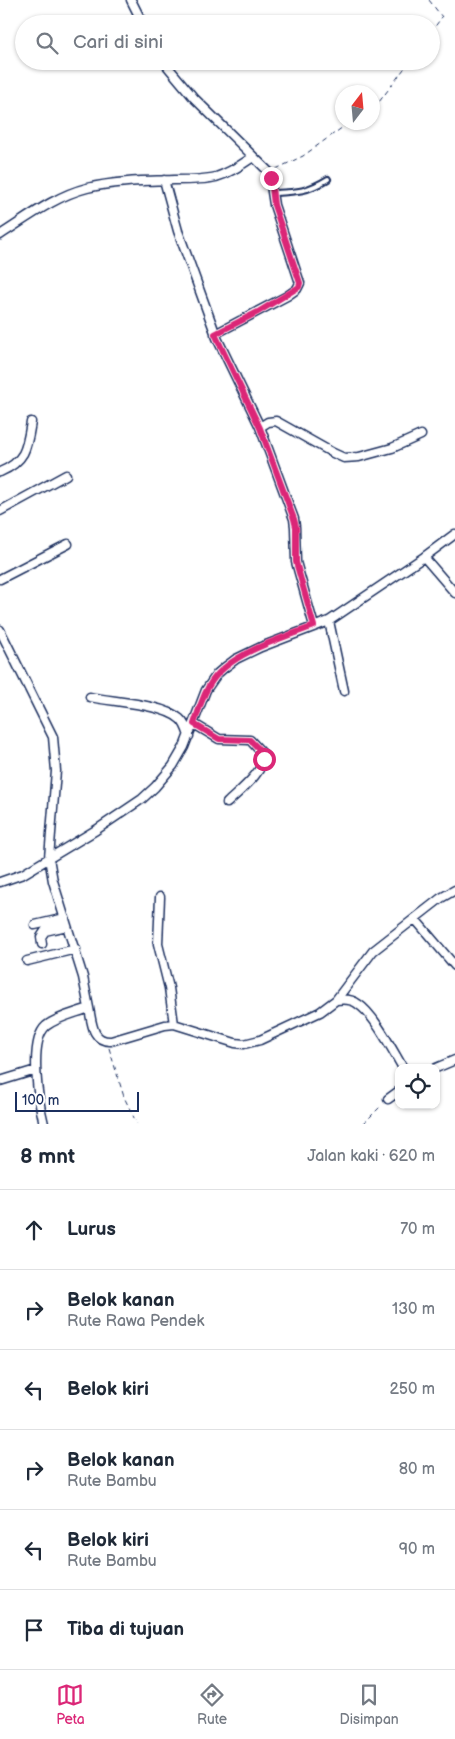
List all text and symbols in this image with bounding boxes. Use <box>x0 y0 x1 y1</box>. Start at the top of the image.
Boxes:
search box <box>15 15 440 70</box>
icon: search <box>33 29 61 57</box>
text: Cari di sini <box>73 31 163 54</box>
north arrow <box>335 85 380 130</box>
route end <box>260 167 283 190</box>
route start <box>253 748 276 771</box>
map controls <box>395 1064 440 1109</box>
button: locate <box>395 1064 440 1109</box>
scale bar <box>15 1089 139 1112</box>
text: 100 m <box>22 1092 59 1109</box>
text: 8 mnt <box>20 1144 75 1169</box>
text: Jalan kaki · 620 m <box>307 1147 435 1166</box>
icon: ahead <box>20 1216 48 1244</box>
text: Lurus <box>67 1218 116 1241</box>
text: 70 m <box>400 1220 435 1239</box>
text: Belok kanan <box>67 1289 175 1312</box>
icon: right <box>20 1296 48 1324</box>
text: 130 m <box>392 1300 435 1319</box>
text: Rute Rawa Pendek <box>67 1312 204 1331</box>
icon: left <box>20 1376 48 1404</box>
text: Belok kiri <box>67 1378 149 1401</box>
text: 250 m <box>389 1380 435 1399</box>
text: Belok kanan <box>67 1449 175 1472</box>
icon: right <box>20 1456 48 1484</box>
text: 80 m <box>399 1460 435 1479</box>
text: Rute Bambu <box>67 1472 157 1491</box>
text: Belok kiri <box>67 1529 149 1552</box>
icon: left <box>20 1536 48 1564</box>
text: 90 m <box>399 1540 435 1559</box>
text: Rute Bambu <box>67 1552 157 1571</box>
icon: arrive <box>20 1616 48 1644</box>
text: Tiba di tujuan <box>67 1618 184 1641</box>
tab: Peta <box>56 1681 85 1728</box>
tab: Rute <box>197 1681 227 1728</box>
tab: Disimpan <box>340 1681 399 1728</box>

